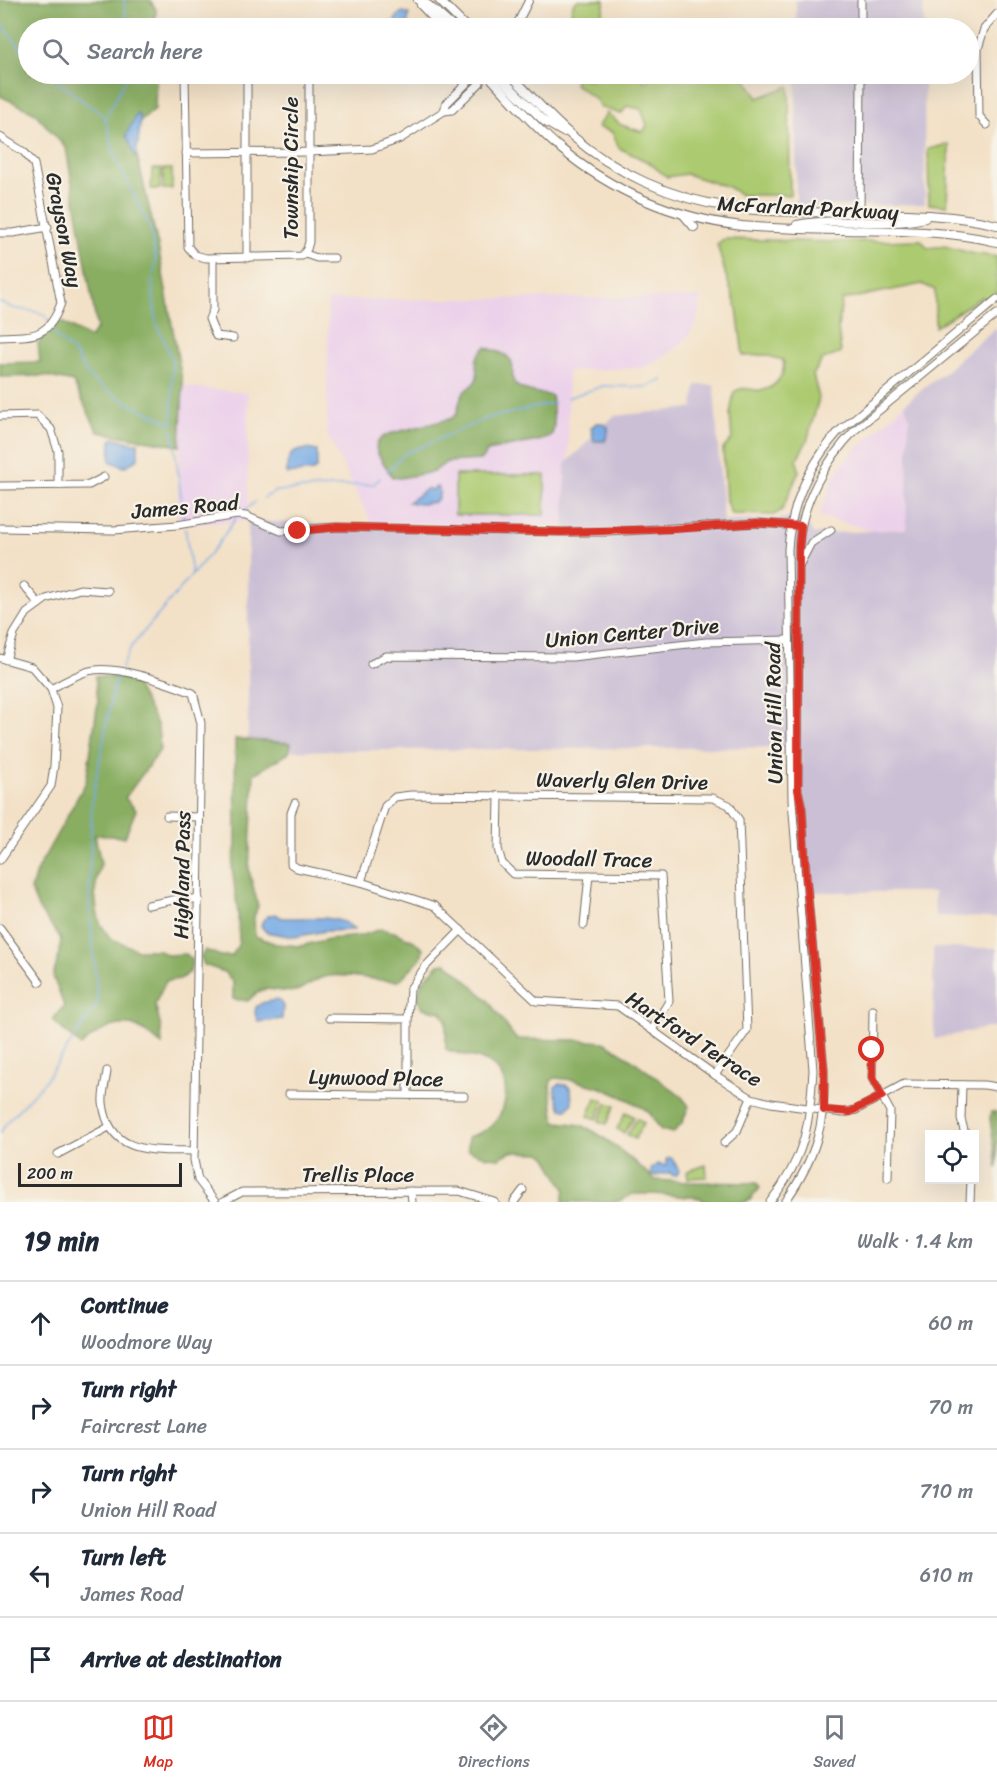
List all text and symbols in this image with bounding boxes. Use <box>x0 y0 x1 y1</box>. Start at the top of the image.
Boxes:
search box <box>18 18 979 84</box>
text: Search here <box>87 32 203 71</box>
icon: search <box>39 35 72 68</box>
street label: Township Circle <box>272 96 310 240</box>
street label: Grayson Way <box>34 169 94 291</box>
street label: McFarland Parkway <box>716 184 900 232</box>
street label: James Road <box>129 483 242 531</box>
route end <box>284 517 310 543</box>
street label: Union Center Drive <box>544 606 720 660</box>
street label: Union Hill Road <box>754 640 794 784</box>
street label: Waverly Glen Drive <box>536 761 708 801</box>
street label: Highland Pass <box>162 810 202 939</box>
street label: Woodall Trace <box>525 839 653 879</box>
street label: Hartford Terrace <box>618 980 770 1098</box>
route start <box>858 1036 884 1062</box>
street label: Lynwood Place <box>308 1058 444 1098</box>
map controls <box>925 1130 979 1184</box>
button: locate <box>925 1130 979 1184</box>
street label: Trellis Place <box>302 1156 415 1194</box>
text: 200 m <box>27 1159 73 1188</box>
scale bar <box>18 1160 182 1188</box>
text: 19 min <box>24 1218 99 1264</box>
text: Walk · 1.4 km <box>857 1224 973 1259</box>
text: Continue <box>81 1286 169 1325</box>
text: 60 m <box>928 1306 973 1341</box>
icon: ahead <box>24 1307 57 1340</box>
text: Woodmore Way <box>81 1325 212 1360</box>
text: Turn right <box>81 1370 176 1409</box>
text: 70 m <box>928 1390 973 1425</box>
icon: right <box>24 1391 57 1424</box>
text: Faircrest Lane <box>81 1409 207 1444</box>
text: Turn right <box>81 1454 176 1493</box>
text: 710 m <box>920 1474 973 1509</box>
icon: right <box>24 1475 57 1508</box>
text: Union Hill Road <box>81 1493 216 1528</box>
text: Turn left <box>81 1538 166 1577</box>
text: 610 m <box>920 1558 973 1593</box>
icon: left <box>24 1559 57 1592</box>
text: James Road <box>81 1577 183 1612</box>
text: Arrive at destination <box>81 1640 282 1679</box>
icon: arrive <box>24 1643 57 1676</box>
tab: Map <box>142 1711 175 1776</box>
tab: Directions <box>458 1711 530 1776</box>
tab: Saved <box>813 1711 855 1776</box>

